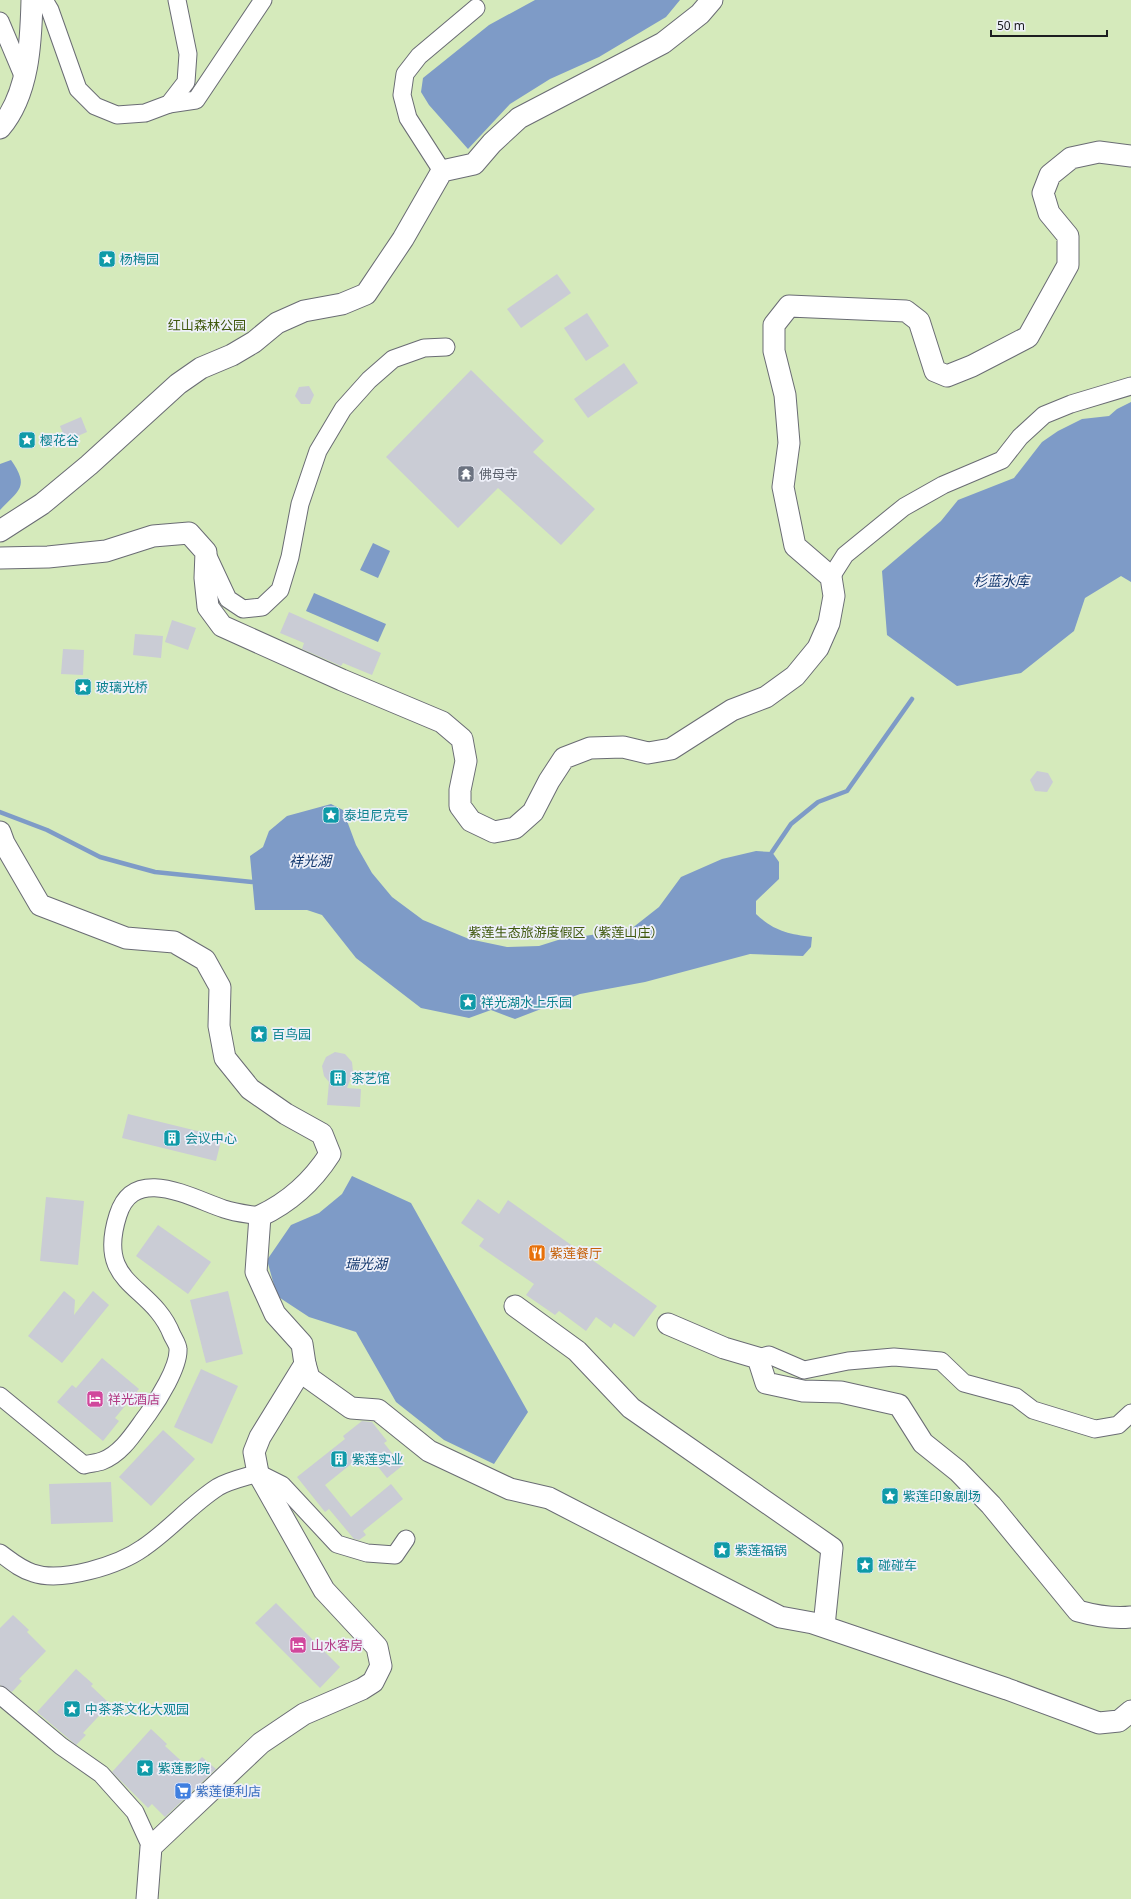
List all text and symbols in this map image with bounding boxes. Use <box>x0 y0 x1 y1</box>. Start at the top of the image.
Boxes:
scale bar <box>991 12 1107 38</box>
text: 50 m <box>997 17 1025 34</box>
place icon: 杨梅园 <box>97 249 117 269</box>
place label: 杨梅园 <box>120 250 159 268</box>
park label: 红山森林公园 <box>168 316 246 334</box>
place icon: 樱花谷 <box>17 430 37 450</box>
place label: 樱花谷 <box>40 431 79 449</box>
temple icon: 佛母寺 <box>456 464 476 484</box>
place label: 佛母寺 <box>479 465 518 483</box>
water label: 杉蓝水库 <box>973 571 1031 590</box>
place icon: 玻璃光桥 <box>73 677 93 697</box>
place label: 玻璃光桥 <box>96 678 148 696</box>
place icon: 泰坦尼克号 <box>321 805 341 825</box>
place label: 泰坦尼克号 <box>344 806 409 824</box>
water label: 祥光湖 <box>289 851 333 870</box>
park label: 紫莲生态旅游度假区（紫莲山庄） <box>468 923 664 941</box>
place icon: 祥光湖水上乐园 <box>458 992 478 1012</box>
place label: 祥光湖水上乐园 <box>481 993 572 1011</box>
place icon: 百鸟园 <box>249 1024 269 1044</box>
place label: 百鸟园 <box>272 1025 311 1043</box>
building icon: 茶艺馆 <box>328 1068 348 1088</box>
place label: 茶艺馆 <box>351 1069 390 1087</box>
building icon: 会议中心 <box>162 1128 182 1148</box>
place label: 会议中心 <box>185 1129 237 1147</box>
restaurant icon: 紫莲餐厅 <box>527 1243 547 1263</box>
place label: 紫莲餐厅 <box>550 1244 602 1262</box>
water label: 瑞光湖 <box>345 1254 389 1273</box>
hotel icon: 祥光酒店 <box>85 1389 105 1409</box>
place label: 祥光酒店 <box>108 1390 160 1408</box>
building icon: 紫莲实业 <box>329 1449 349 1469</box>
place label: 紫莲实业 <box>352 1450 404 1468</box>
place icon: 紫莲印象剧场 <box>880 1486 900 1506</box>
place label: 紫莲印象剧场 <box>903 1487 981 1505</box>
place icon: 紫莲福锅 <box>712 1540 732 1560</box>
place label: 紫莲福锅 <box>735 1541 787 1559</box>
place icon: 碰碰车 <box>855 1555 875 1575</box>
place label: 碰碰车 <box>878 1556 917 1574</box>
hotel icon: 山水客房 <box>288 1635 308 1655</box>
place label: 山水客房 <box>311 1636 363 1654</box>
place icon: 中茶茶文化大观园 <box>62 1699 82 1719</box>
place label: 中茶茶文化大观园 <box>85 1700 189 1718</box>
place icon: 紫莲影院 <box>135 1758 155 1778</box>
place label: 紫莲影院 <box>158 1759 210 1777</box>
supermarket icon: 紫莲便利店 <box>173 1781 193 1801</box>
place label: 紫莲便利店 <box>196 1782 261 1800</box>

